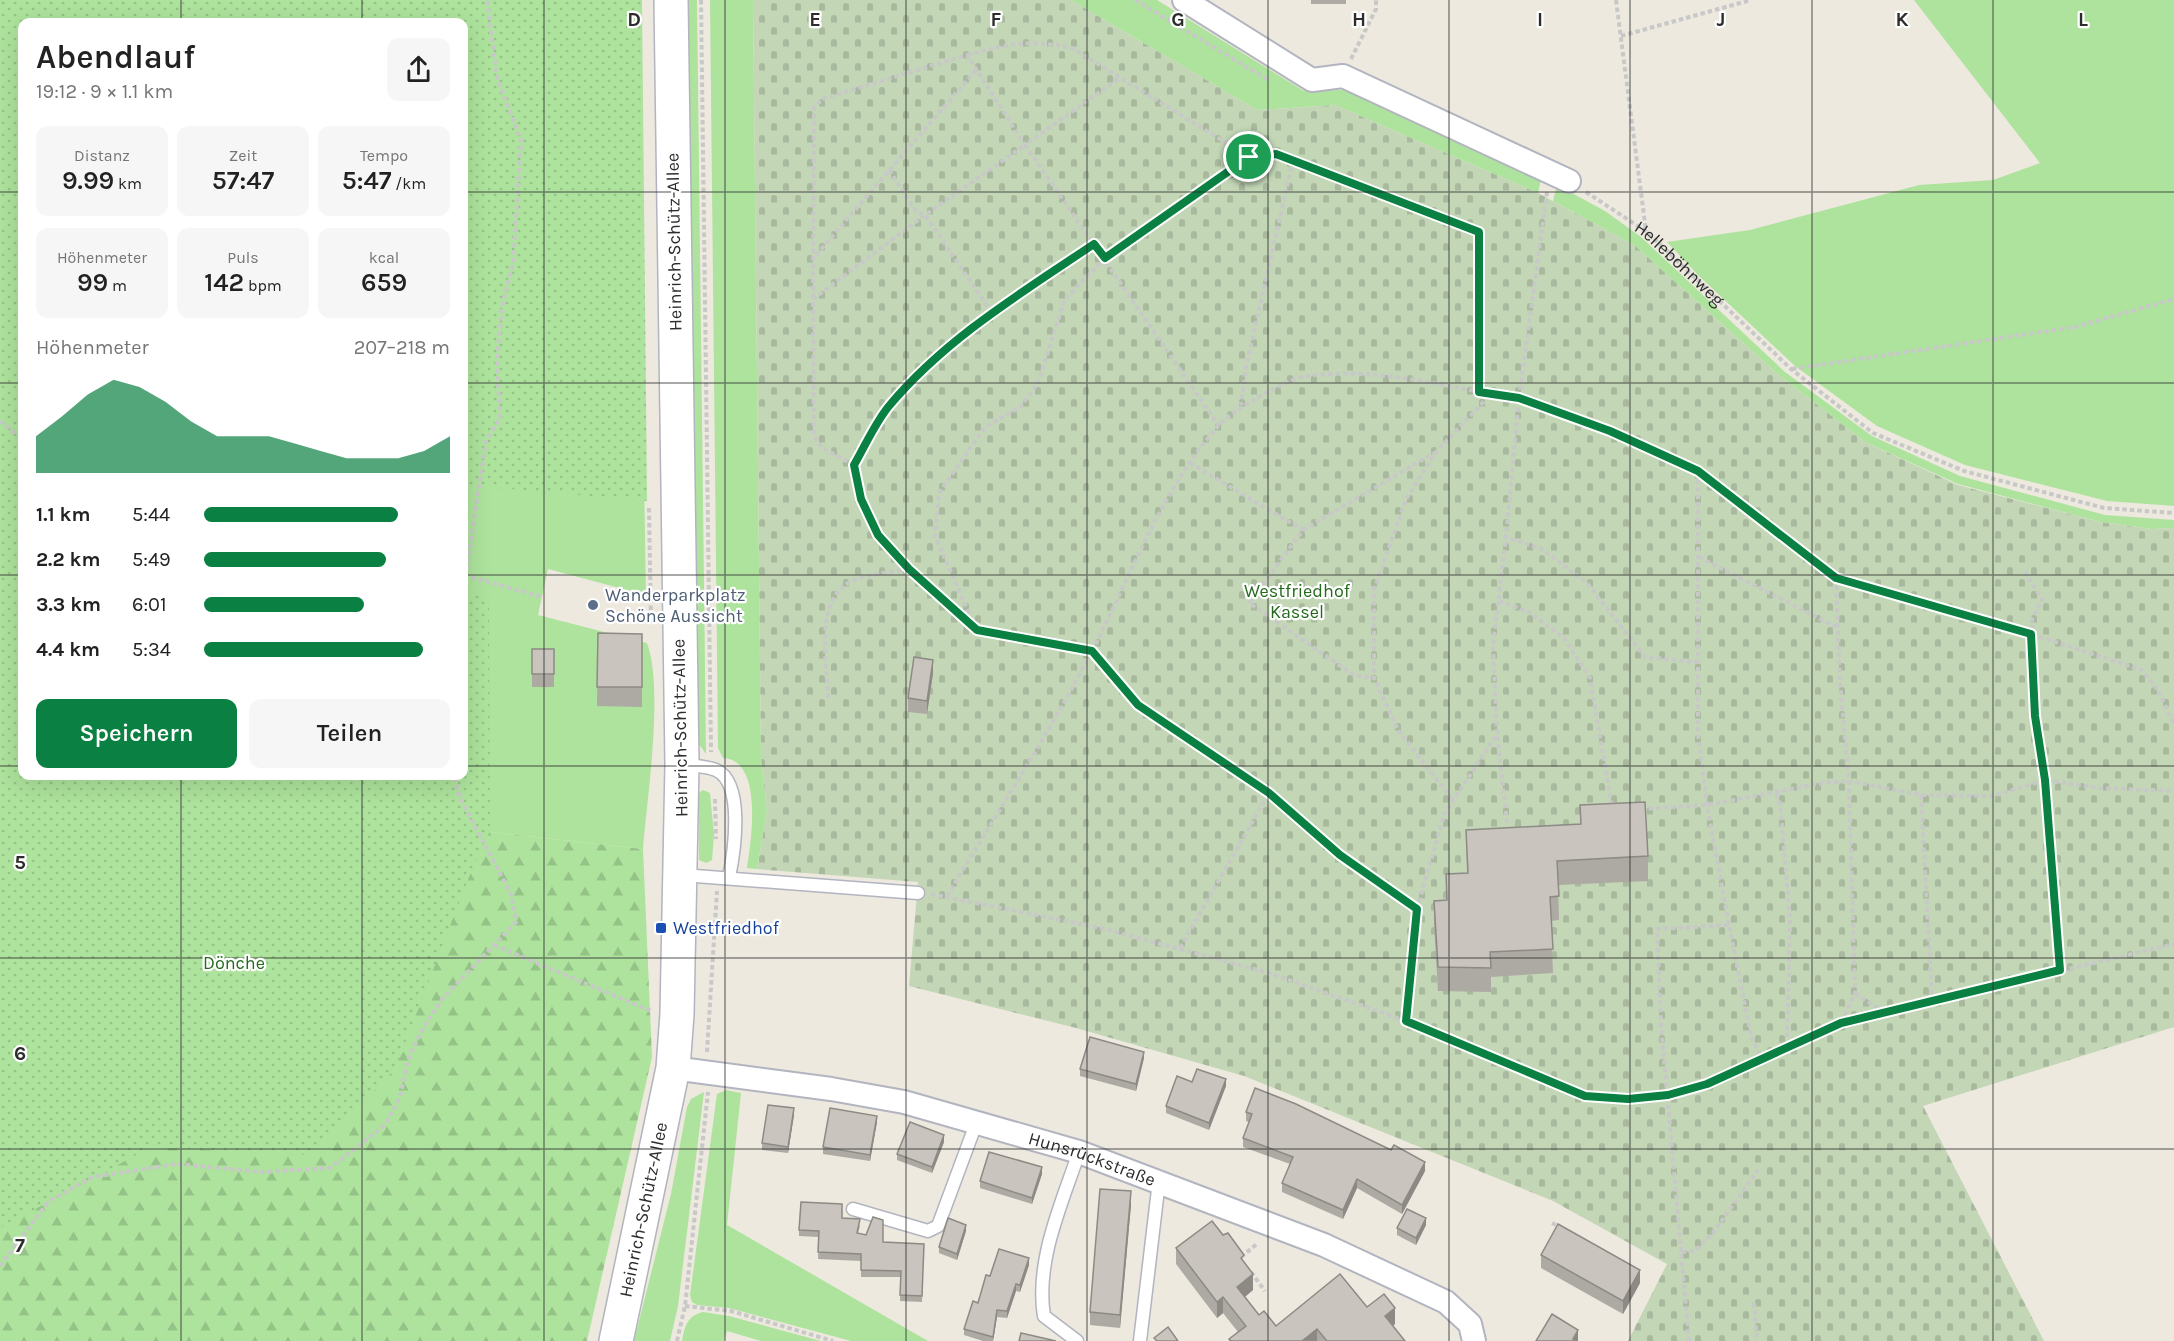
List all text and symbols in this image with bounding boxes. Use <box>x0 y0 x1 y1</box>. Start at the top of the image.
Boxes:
text: D <box>627 8 641 31</box>
text: E <box>809 8 821 31</box>
text: F <box>991 8 1002 31</box>
text: G <box>1171 8 1185 31</box>
text: H <box>1352 8 1366 31</box>
text: I <box>1537 8 1543 31</box>
text: J <box>1717 8 1725 31</box>
text: K <box>1895 8 1909 31</box>
text: L <box>2078 8 2088 31</box>
text: Abendlauf <box>36 38 195 76</box>
button: share <box>387 38 450 101</box>
text: 19:12 · 9 × 1.1 km <box>36 80 173 103</box>
pin <box>1223 131 1274 182</box>
icon: arrive <box>1232 140 1265 173</box>
text: Distanz <box>74 146 130 165</box>
text: Zeit <box>229 146 257 165</box>
text: Tempo <box>360 146 408 165</box>
street label: Heinrich-Schütz-Allee <box>661 153 687 331</box>
text: 9.99 <box>62 165 114 196</box>
text: 57:47 <box>212 165 274 196</box>
text: 5:47 <box>342 165 391 196</box>
text: km <box>114 174 142 193</box>
text: /km <box>391 174 426 193</box>
street label: Helleböhnweg <box>1630 216 1729 311</box>
text: Höhenmeter <box>57 248 147 267</box>
text: Puls <box>227 248 259 267</box>
text: kcal <box>369 248 399 267</box>
text: 99 <box>77 267 108 298</box>
text: 142 <box>204 267 244 298</box>
text: 659 <box>361 267 407 298</box>
text: m <box>108 276 127 295</box>
text: bpm <box>244 276 282 295</box>
text: Höhenmeter <box>36 336 149 359</box>
text: 207–218 m <box>354 336 450 359</box>
text: 1.1 km <box>36 503 90 526</box>
text: 5:44 <box>132 503 170 526</box>
text: 2.2 km <box>36 548 100 571</box>
text: 5:49 <box>132 548 171 571</box>
park label: Westfriedhof Kassel <box>1244 580 1351 623</box>
place label: Wanderparkplatz Schöne Aussicht <box>605 584 746 627</box>
text: 3.3 km <box>36 593 101 616</box>
text: 6:01 <box>132 593 167 616</box>
marker: Wanderparkplatz Schöne Aussicht <box>586 598 600 612</box>
text: 4.4 km <box>36 638 100 661</box>
text: 5:34 <box>132 638 171 661</box>
street label: Heinrich-Schütz-Allee <box>667 639 693 817</box>
button: Speichern <box>36 699 237 768</box>
button: Teilen <box>249 699 450 768</box>
text: 5 <box>14 851 26 874</box>
place label: Westfriedhof <box>673 917 780 939</box>
marker: Westfriedhof <box>654 921 668 935</box>
park label: Dönche <box>203 952 265 974</box>
text: 6 <box>14 1042 26 1065</box>
street label: Heinrich-Schütz-Allee <box>614 1120 672 1299</box>
street label: Hunsrückstraße <box>1026 1127 1159 1191</box>
text: 7 <box>15 1234 25 1257</box>

